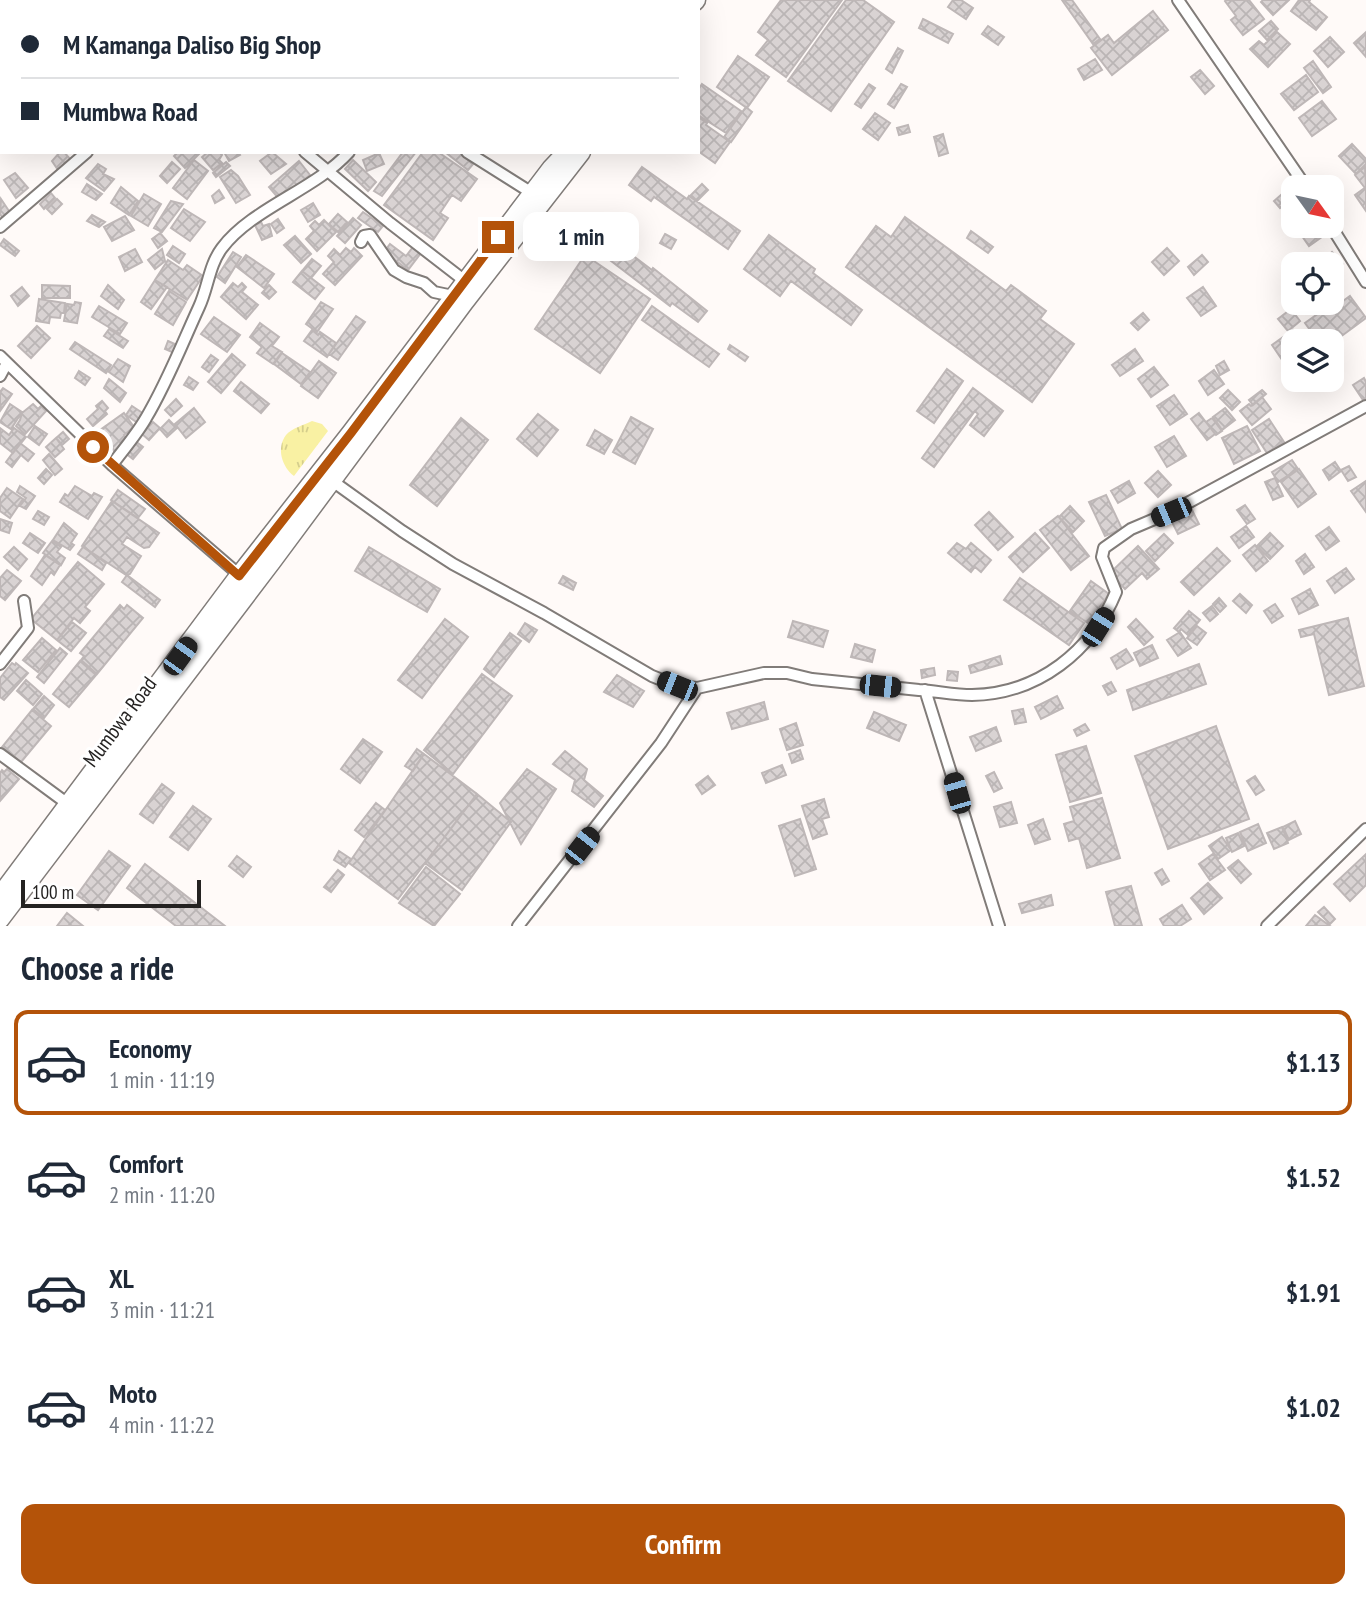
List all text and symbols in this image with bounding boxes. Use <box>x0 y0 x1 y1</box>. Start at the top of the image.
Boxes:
text: M Kamanga Daliso Big Shop <box>63 28 321 61</box>
text: Mumbwa Road <box>63 95 198 128</box>
north arrow <box>1281 175 1344 238</box>
map controls <box>1281 175 1344 392</box>
callout: 1 min <box>522 212 638 262</box>
route end <box>482 221 514 253</box>
text: 1 min <box>558 222 604 251</box>
button: locate <box>1281 252 1344 315</box>
button: layers <box>1281 329 1344 392</box>
route start <box>77 431 109 463</box>
car <box>1148 494 1195 530</box>
car <box>1078 604 1119 650</box>
car <box>160 633 201 679</box>
car <box>654 668 701 704</box>
street label: Mumbwa Road <box>77 671 162 772</box>
car <box>859 673 902 699</box>
car <box>942 770 973 816</box>
car <box>561 823 604 869</box>
scale bar <box>21 877 201 909</box>
text: 100 m <box>32 880 74 904</box>
text: Choose a ride <box>21 947 174 989</box>
icon: car <box>25 1031 88 1094</box>
text: Economy <box>109 1032 191 1065</box>
text: $1.13 <box>1286 1046 1341 1079</box>
text: 1 min · 11:19 <box>109 1065 215 1094</box>
icon: car <box>25 1146 88 1209</box>
text: Comfort <box>109 1147 183 1180</box>
text: $1.52 <box>1286 1161 1341 1194</box>
text: 2 min · 11:20 <box>109 1180 215 1209</box>
icon: car <box>25 1261 88 1324</box>
text: XL <box>109 1262 134 1295</box>
text: $1.91 <box>1286 1276 1341 1309</box>
text: 3 min · 11:21 <box>109 1295 215 1324</box>
icon: car <box>25 1376 88 1439</box>
text: Moto <box>109 1377 157 1410</box>
text: $1.02 <box>1286 1391 1341 1424</box>
text: 4 min · 11:22 <box>109 1410 215 1439</box>
button: Confirm <box>21 1504 1345 1584</box>

